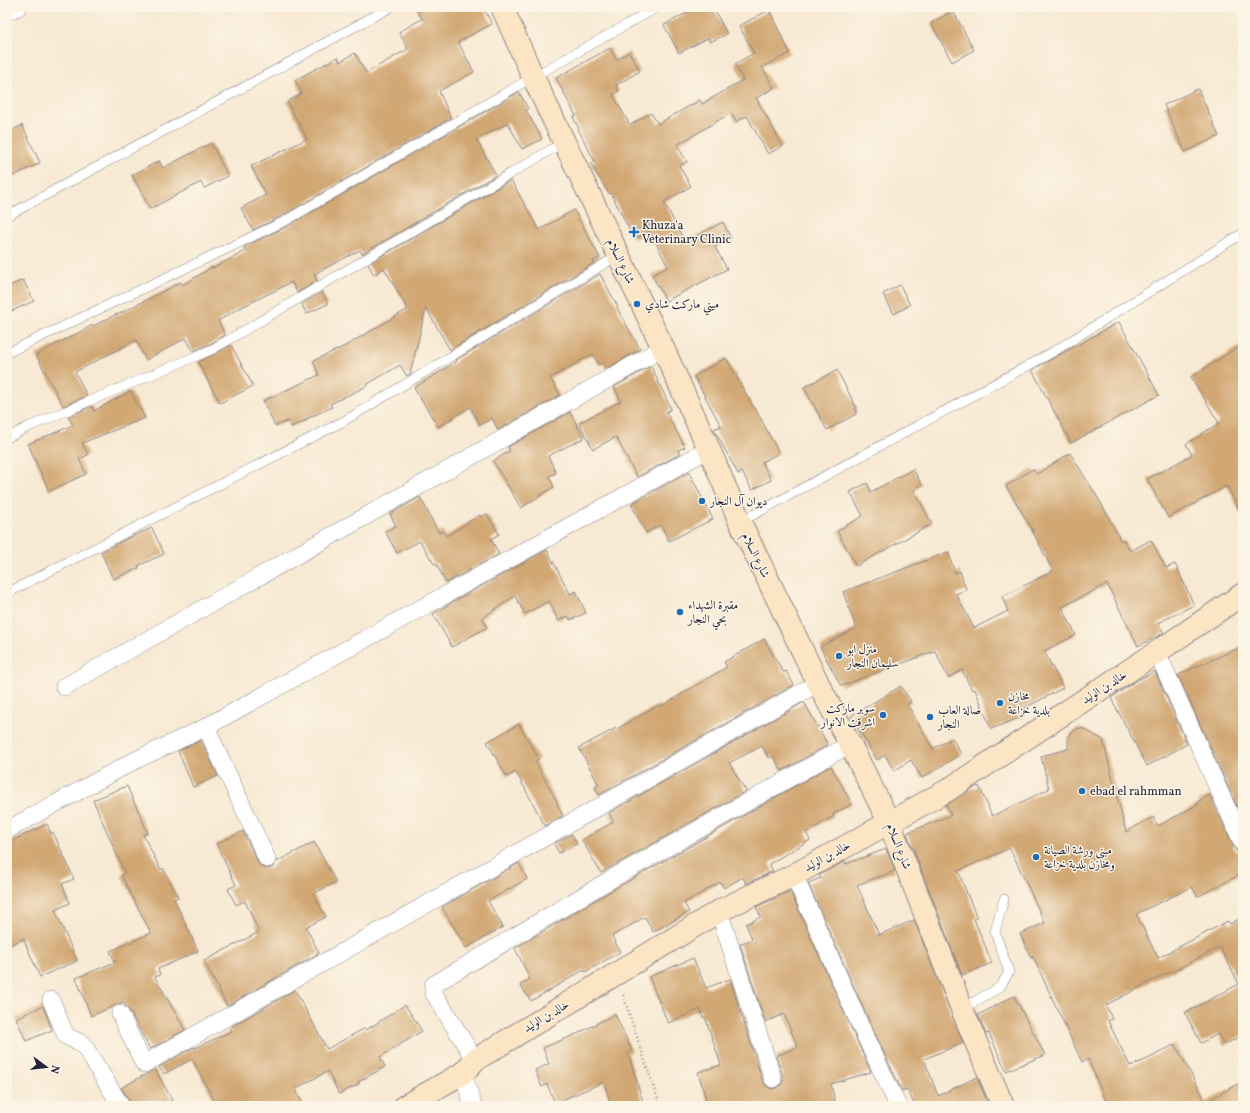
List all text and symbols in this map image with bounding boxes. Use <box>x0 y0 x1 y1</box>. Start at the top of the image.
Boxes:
place label: Khuza'a Veterinary Clinic <box>642 218 731 248</box>
marker: Khuza'a Veterinary Clinic <box>629 227 639 237</box>
street label: شارع السلام <box>600 236 638 288</box>
place label: ميني ماركت شادي <box>645 297 719 316</box>
marker: ميني ماركت شادي <box>632 299 642 309</box>
place label: ديوان آل النجار <box>709 493 768 510</box>
marker: ديوان آل النجار <box>697 496 707 506</box>
street label: شارع السلام <box>735 530 773 582</box>
place label: مقبرة الشهداء بحي النجار <box>687 598 738 631</box>
marker: مقبرة الشهداء بحي النجار <box>675 607 685 617</box>
place label: منزل ابو سليمان النجار <box>846 642 898 672</box>
marker: منزل ابو سليمان النجار <box>834 651 844 661</box>
street label: خالد بن الوليد <box>1079 667 1130 708</box>
place label: مخازن بلدية خزاعة <box>1008 689 1050 719</box>
marker: مخازن بلدية خزاعة <box>995 698 1005 708</box>
place label: سوبر ماركت اشرقت الانوار <box>820 701 875 731</box>
place label: صالة العاب النجار <box>937 703 981 733</box>
marker: سوبر ماركت اشرقت الانوار <box>878 710 888 720</box>
marker: صالة العاب النجار <box>925 712 935 722</box>
place label: ebad el rahmman <box>1090 784 1182 800</box>
marker: ebad el rahmman <box>1077 786 1087 796</box>
street label: شارع السلام <box>880 821 915 873</box>
street label: خالد بن الوليد <box>801 838 854 876</box>
place label: مبنى ورشة الصيانة ومخازن بلدية خزاعة <box>1044 843 1115 873</box>
marker: مبنى ورشة الصيانة ومخازن بلدية خزاعة <box>1031 852 1041 862</box>
street label: خالد بن الوليد <box>521 997 572 1037</box>
north arrow <box>26 1047 66 1087</box>
text: N <box>46 1063 62 1075</box>

